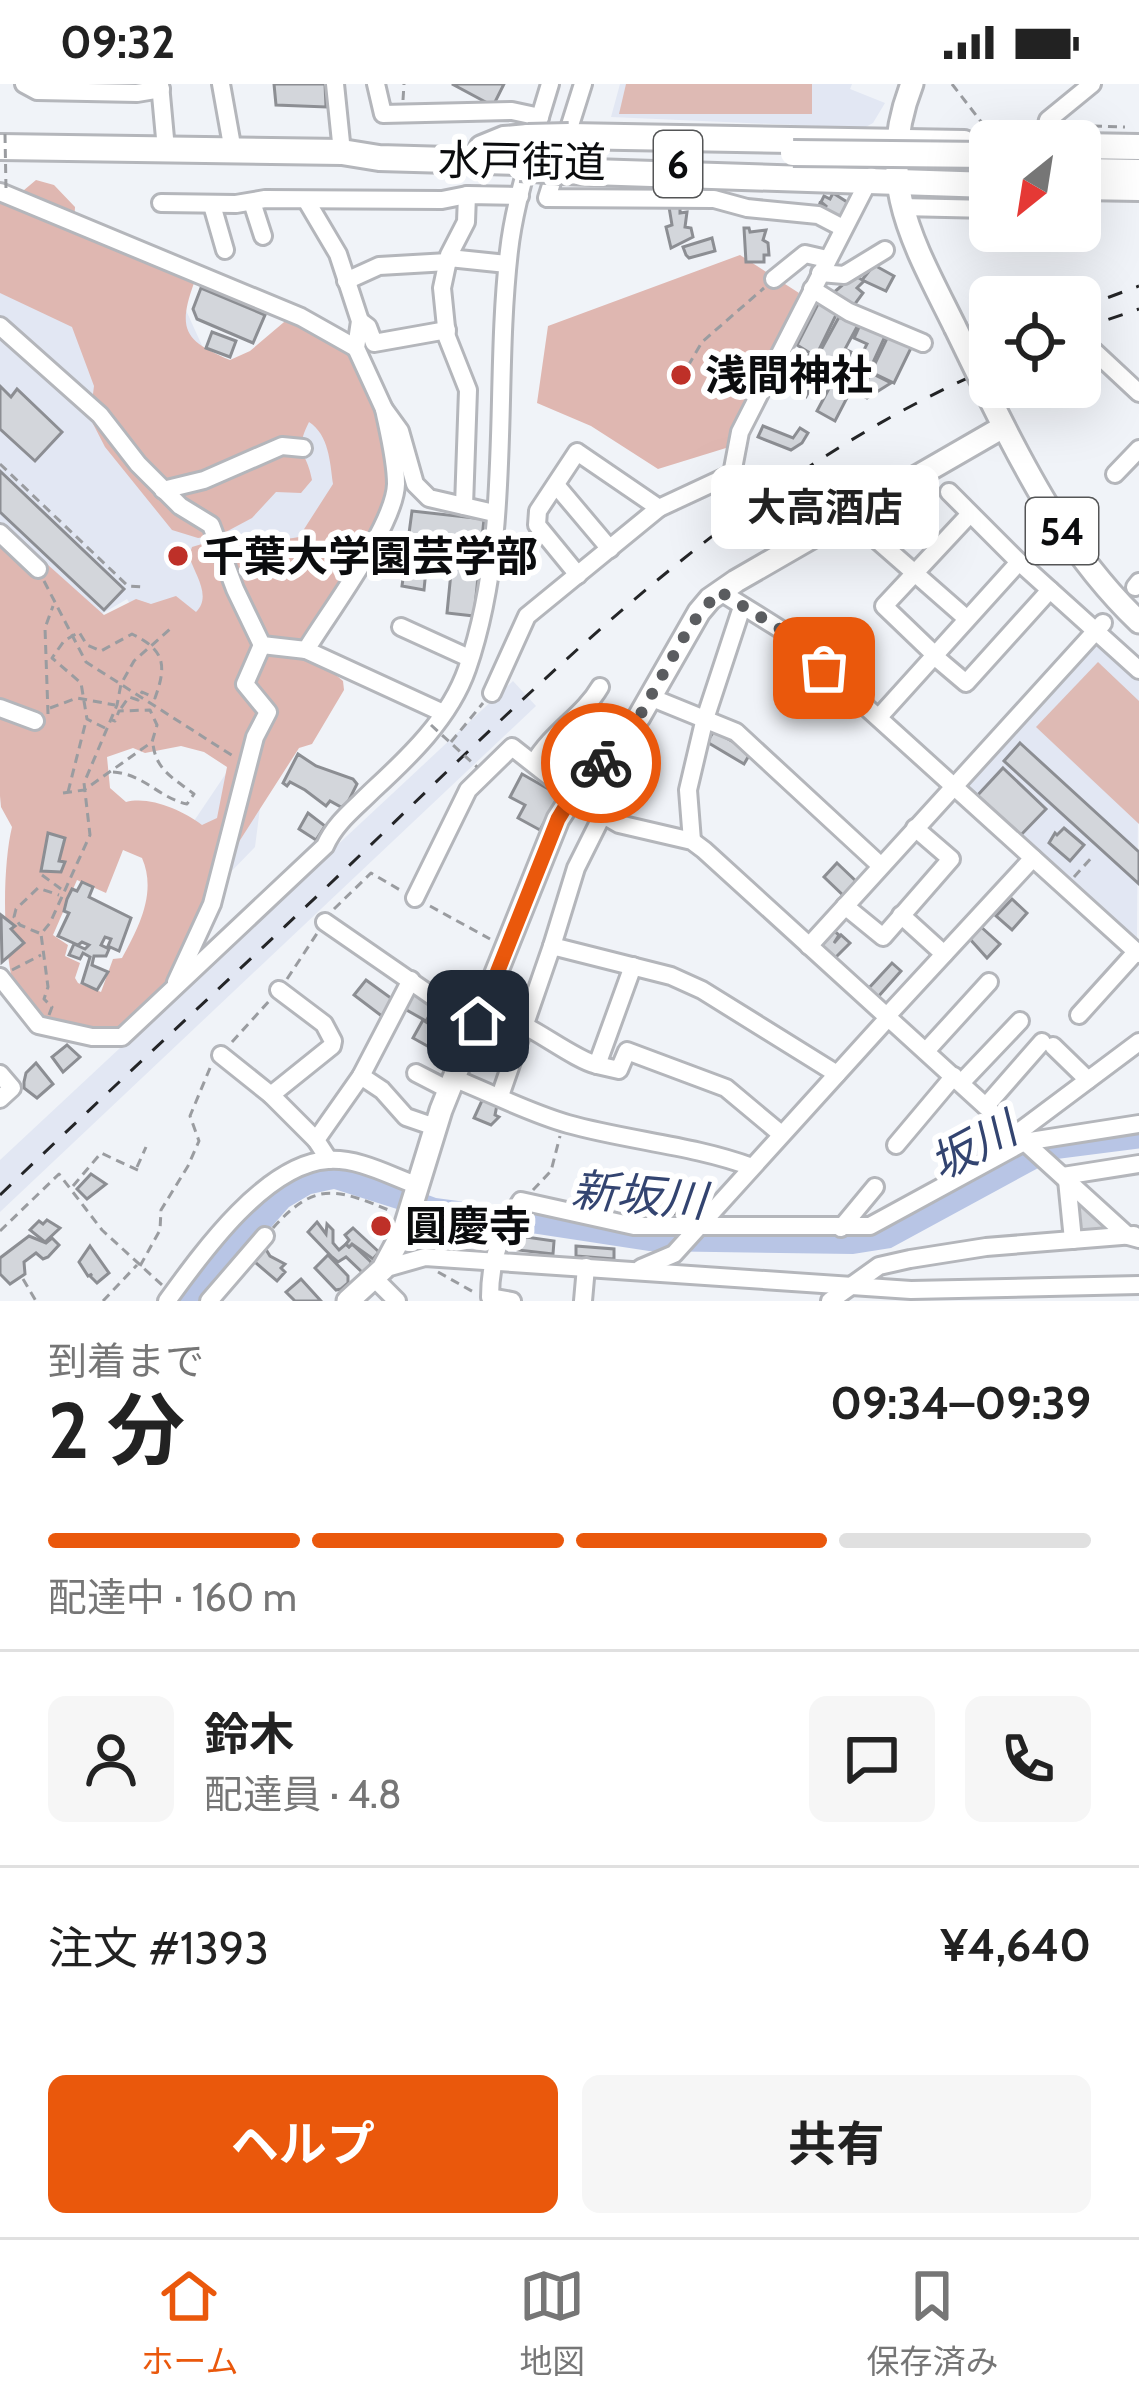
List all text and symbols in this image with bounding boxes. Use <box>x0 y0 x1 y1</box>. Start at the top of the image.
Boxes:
text: 09:32 <box>60 15 175 69</box>
north arrow <box>969 120 1101 252</box>
map controls <box>969 120 1101 408</box>
road number: 6 <box>654 131 702 197</box>
street label: 水戸街道 <box>438 134 606 188</box>
button: locate <box>969 276 1101 408</box>
place label: 浅間神社 <box>705 349 873 401</box>
marker: 浅間神社 <box>668 362 694 388</box>
callout: 大高酒店 <box>710 464 938 548</box>
text: 大高酒店 <box>747 483 903 531</box>
road number: 54 <box>1026 498 1098 564</box>
place label: 千葉大学園芸学部 <box>202 530 538 582</box>
marker: 千葉大学園芸学部 <box>165 543 191 569</box>
pin <box>773 617 875 719</box>
icon: bag <box>791 635 857 701</box>
courier <box>541 703 661 823</box>
icon: bike <box>568 730 634 796</box>
pin <box>427 970 529 1072</box>
icon: home <box>445 988 511 1054</box>
water label: 坂川 <box>921 1099 1029 1191</box>
water label: 新坂川 <box>569 1162 713 1228</box>
place label: 圓慶寺 <box>405 1200 531 1252</box>
marker: 圓慶寺 <box>368 1213 394 1239</box>
text: 到着まで <box>48 1337 204 1385</box>
text: 09:34–09:39 <box>830 1376 1091 1430</box>
text: 2 分 <box>48 1383 185 1478</box>
text: 配達中 · 160 m <box>48 1573 297 1621</box>
button: person <box>48 1696 174 1822</box>
button: chat <box>809 1696 935 1822</box>
button: phone <box>965 1696 1091 1822</box>
text: 鈴木 <box>204 1707 294 1761</box>
text: 配達員 · 4.8 <box>204 1770 402 1818</box>
text: ¥4,640 <box>940 1918 1091 1972</box>
text: 注文 #1393 <box>48 1921 269 1975</box>
button: ヘルプ <box>48 2075 558 2213</box>
button: 共有 <box>582 2075 1091 2213</box>
tab: ホーム <box>140 2263 239 2383</box>
tab: 地図 <box>519 2263 585 2383</box>
tab: 保存済み <box>866 2263 998 2383</box>

